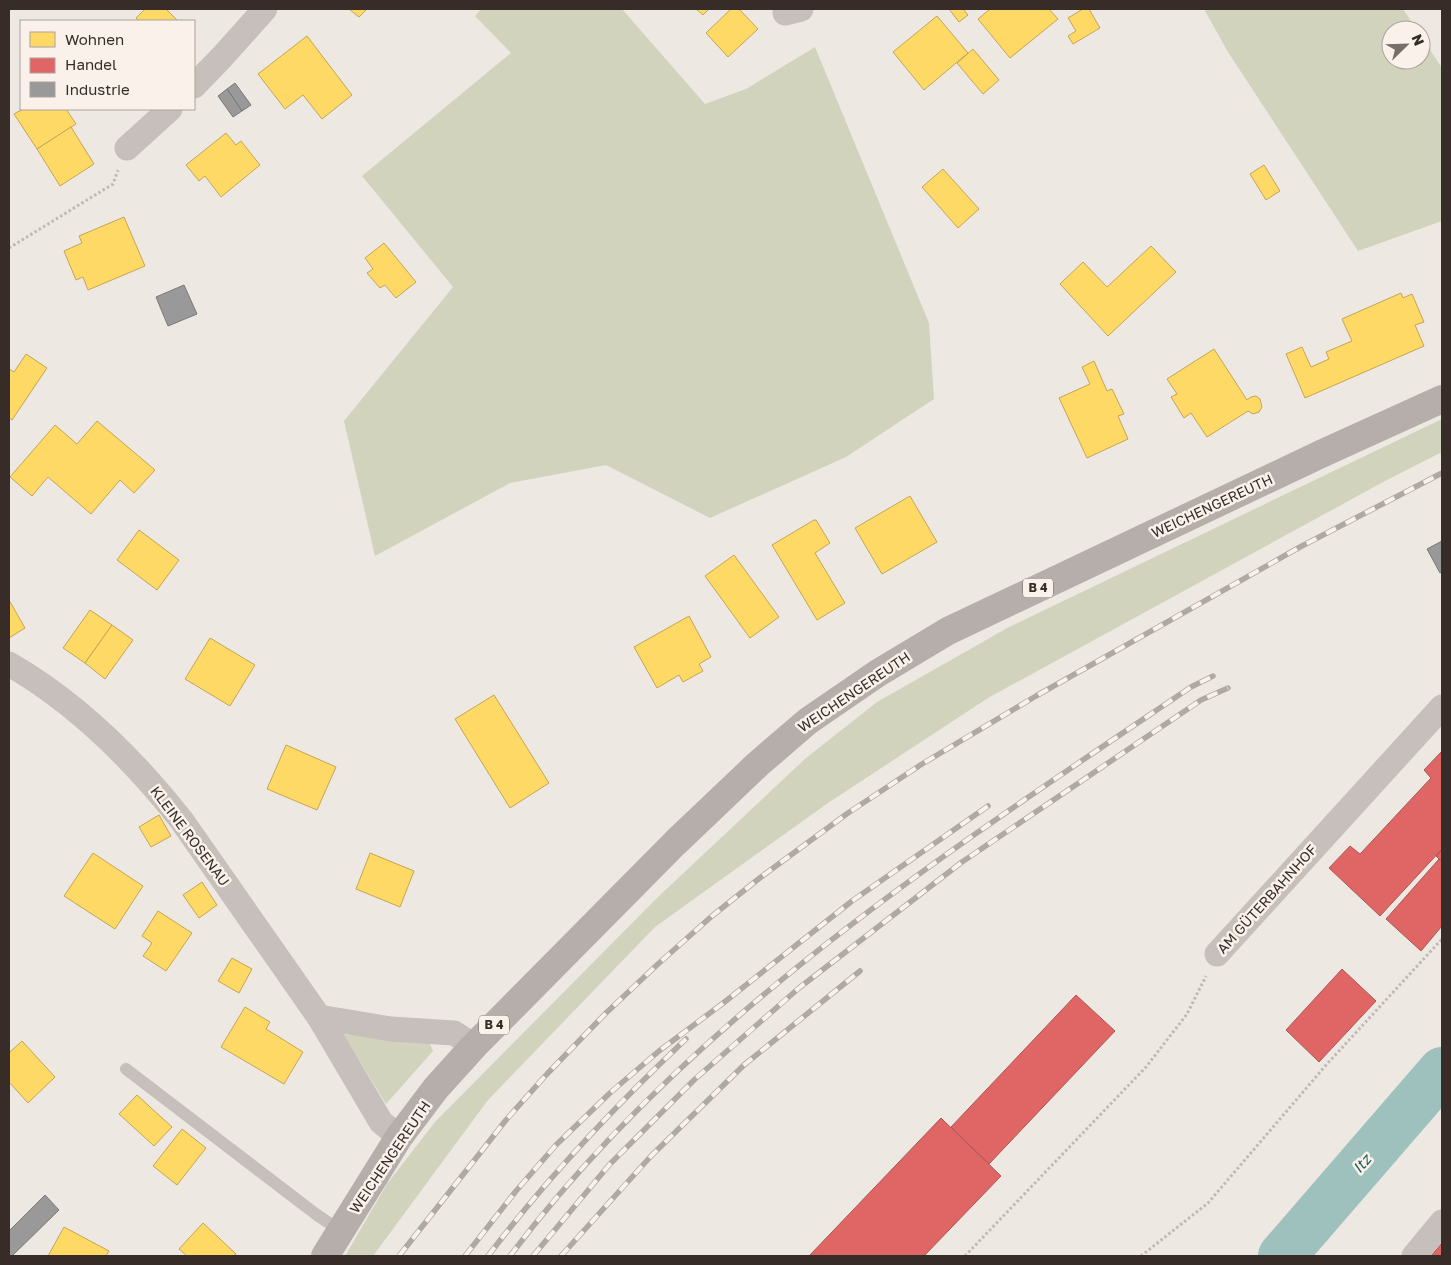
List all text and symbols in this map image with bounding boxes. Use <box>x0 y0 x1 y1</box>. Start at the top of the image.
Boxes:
legend <box>20 20 195 110</box>
north arrow <box>1381 20 1431 70</box>
text: Wohnen <box>65 30 124 48</box>
text: N <box>1409 32 1428 48</box>
text: Handel <box>65 55 117 73</box>
text: Industrie <box>65 80 130 98</box>
street label: WEICHENGEREUTH <box>1149 470 1275 541</box>
road number: B 4 <box>1023 578 1053 598</box>
street label: WEICHENGEREUTH <box>794 648 913 735</box>
street label: KLEINE ROSENAU <box>147 782 233 889</box>
street label: AM GÜTERBAHNHOF <box>1213 841 1320 957</box>
road number: B 4 <box>479 1016 509 1034</box>
street label: WEICHENGEREUTH <box>346 1097 433 1216</box>
water label: Itz <box>1348 1149 1375 1176</box>

